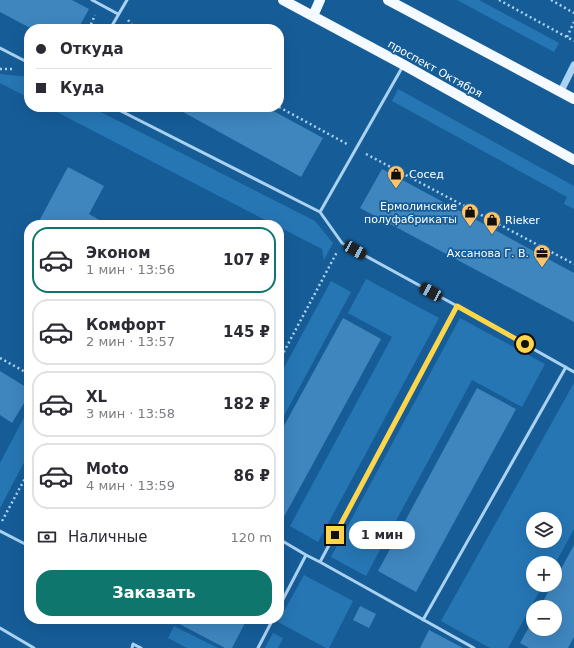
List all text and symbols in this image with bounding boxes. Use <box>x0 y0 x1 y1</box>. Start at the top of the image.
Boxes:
street label: проспект Октября <box>385 38 485 100</box>
text: Откуда <box>60 40 124 58</box>
text: Куда <box>60 79 104 97</box>
shop icon: Сосед <box>386 164 406 189</box>
place label: Сосед <box>409 168 444 181</box>
place label: Ермолинские полуфабрикаты <box>364 200 457 226</box>
shop icon: Ермолинские полуфабрикаты <box>460 202 480 227</box>
shop icon: Rieker <box>482 210 502 235</box>
place label: Rieker <box>505 214 540 227</box>
car <box>342 239 368 261</box>
icon: car <box>38 242 74 278</box>
office icon: Ахсанова Г. В. <box>532 243 552 268</box>
text: Эконом <box>86 244 150 262</box>
place label: Ахсанова Г. В. <box>447 247 529 260</box>
text: 107 ₽ <box>223 251 270 269</box>
text: 1 мин · 13:56 <box>86 262 175 277</box>
car <box>418 281 444 303</box>
icon: car <box>38 314 74 350</box>
text: Комфорт <box>86 316 165 334</box>
text: 145 ₽ <box>223 323 270 341</box>
text: 2 мин · 13:57 <box>86 334 175 349</box>
route start <box>516 335 534 353</box>
icon: car <box>38 386 74 422</box>
text: XL <box>86 388 107 406</box>
text: 182 ₽ <box>223 395 270 413</box>
text: 3 мин · 13:58 <box>86 406 175 421</box>
icon: car <box>38 458 74 494</box>
text: Moto <box>86 460 129 478</box>
text: 86 ₽ <box>233 467 270 485</box>
text: 4 мин · 13:59 <box>86 478 175 493</box>
map controls <box>526 512 562 636</box>
button: layers <box>526 512 562 548</box>
callout: 1 мин <box>349 521 415 549</box>
icon: cash <box>36 526 58 548</box>
route end <box>326 526 344 544</box>
text: 1 мин <box>361 527 403 542</box>
text: Наличные <box>68 528 148 546</box>
text: 120 m <box>230 530 272 545</box>
button: + <box>526 556 562 592</box>
button: Заказать <box>36 570 272 616</box>
button: − <box>526 600 562 636</box>

